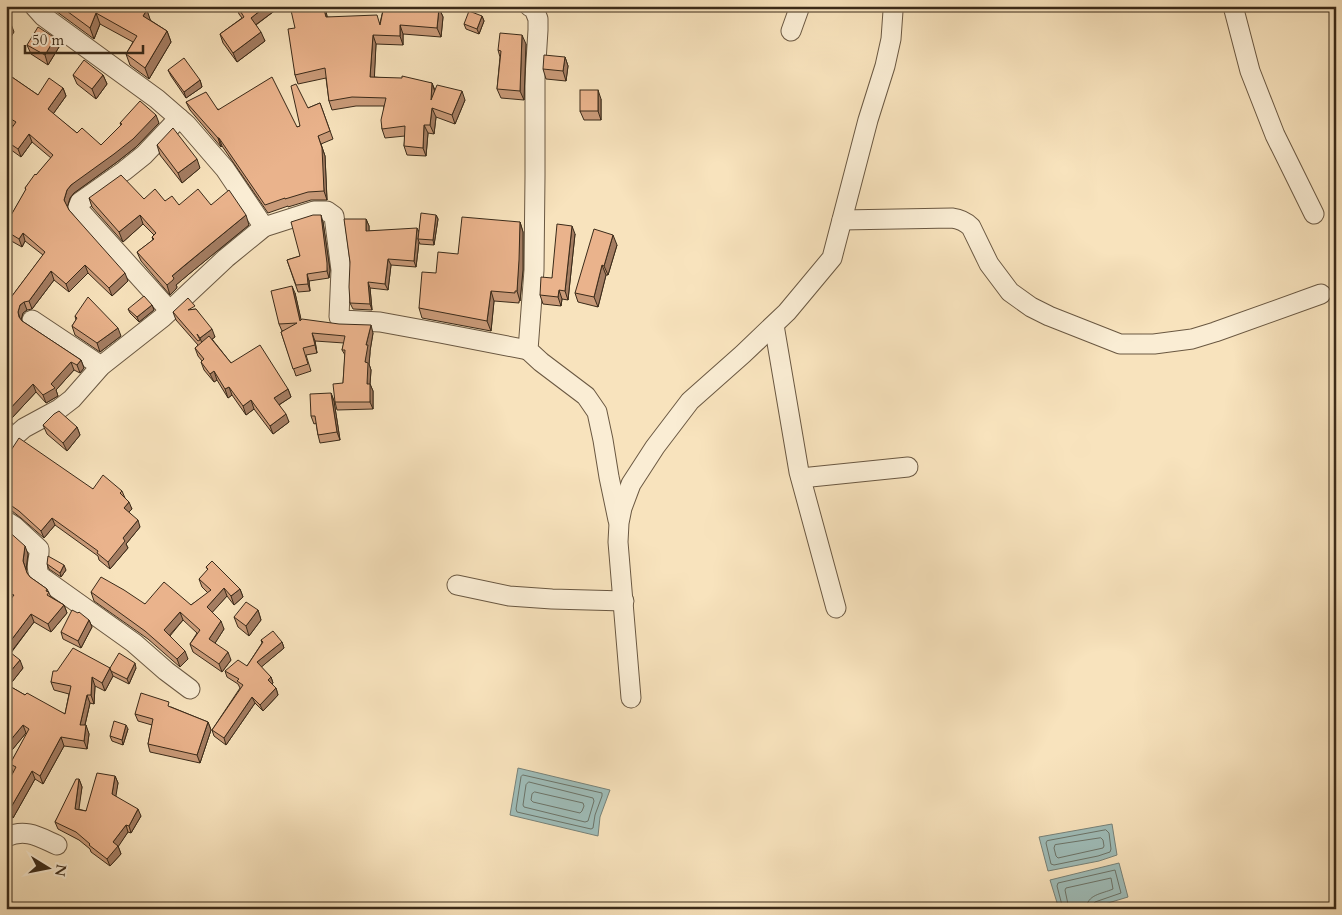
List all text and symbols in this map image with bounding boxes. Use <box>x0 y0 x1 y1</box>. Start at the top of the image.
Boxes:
scale bar <box>25 22 142 54</box>
text: 50 m <box>32 30 64 50</box>
north arrow <box>22 842 72 892</box>
text: N <box>50 863 71 878</box>

